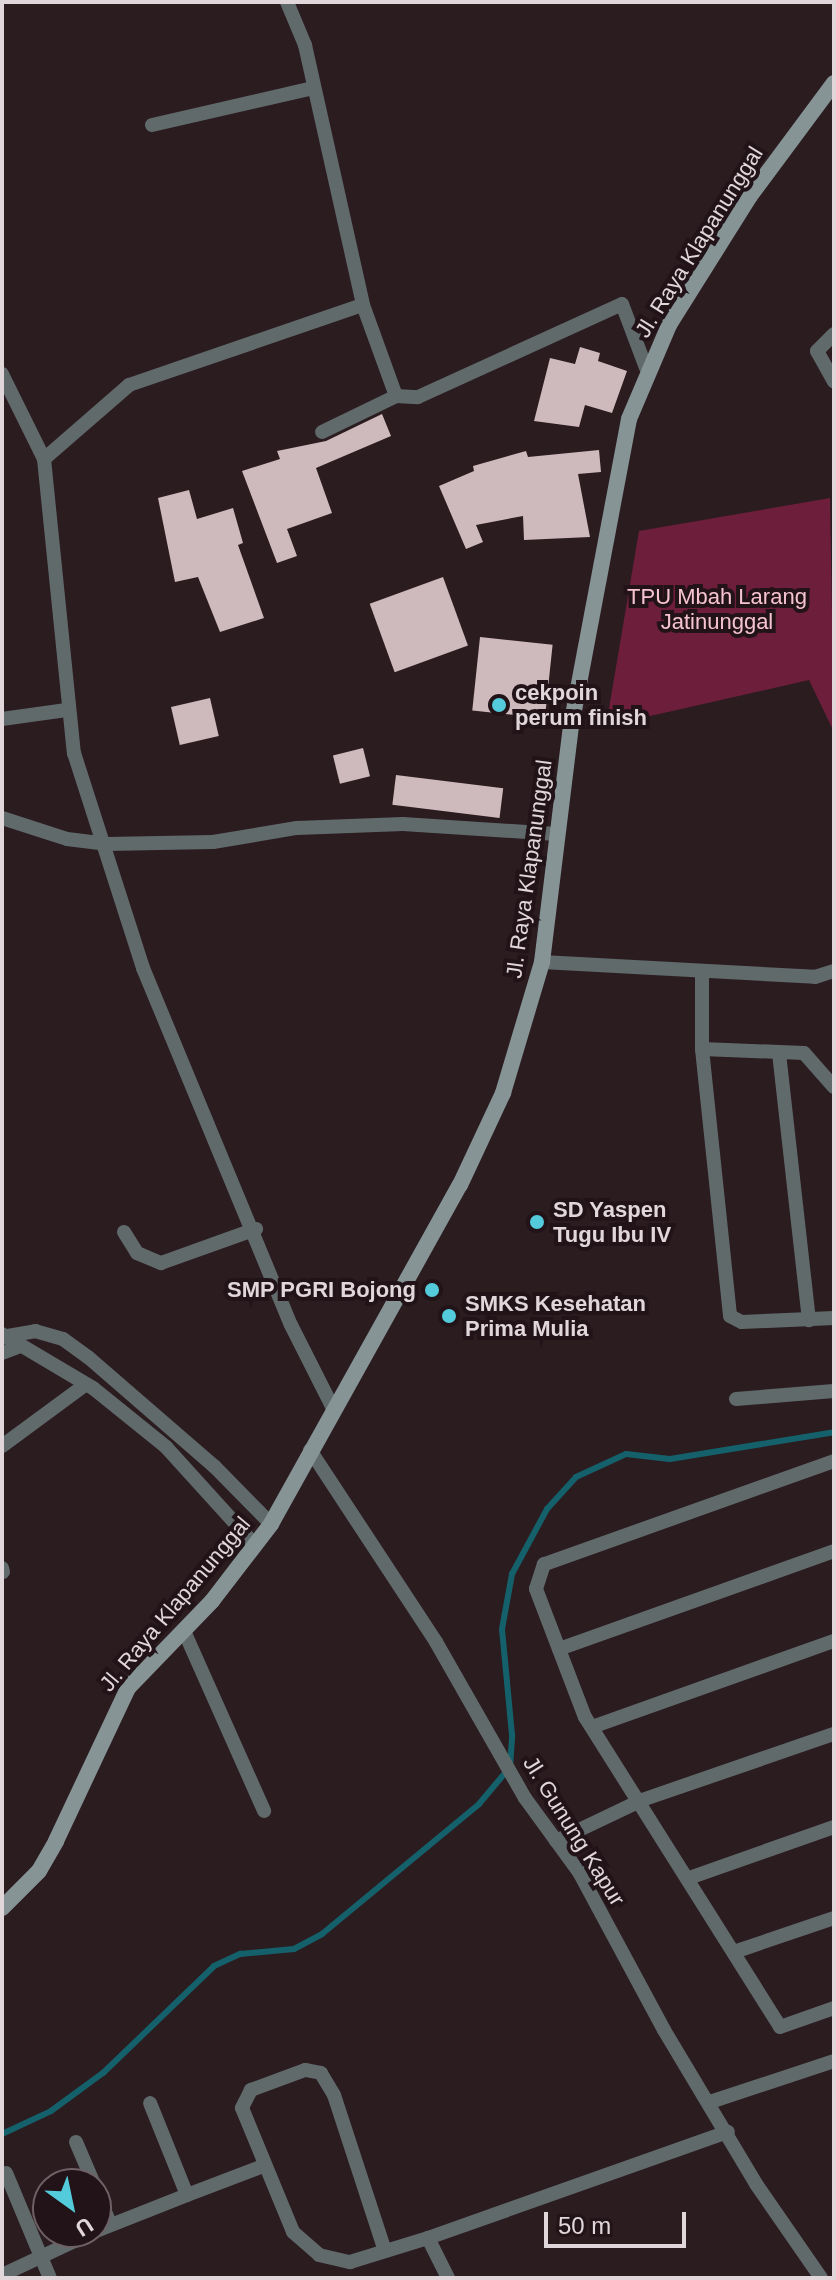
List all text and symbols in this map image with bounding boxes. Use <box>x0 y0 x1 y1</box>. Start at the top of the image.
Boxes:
street label: Jl. Raya Klapanunggal <box>629 142 769 342</box>
park label: TPU Mbah Larang Jatinunggal <box>627 583 807 634</box>
place label: cekpoin perum finish <box>515 679 647 730</box>
marker: cekpoin perum finish <box>490 696 508 714</box>
street label: Jl. Raya Klapanunggal <box>501 758 557 980</box>
place label: SD Yaspen Tugu Ibu IV <box>553 1196 671 1248</box>
marker: SD Yaspen Tugu Ibu IV <box>528 1213 546 1231</box>
place label: SMP PGRI Bojong <box>227 1277 416 1303</box>
marker: SMP PGRI Bojong <box>423 1281 441 1299</box>
place label: SMKS Kesehatan Prima Mulia <box>465 1290 646 1342</box>
marker: SMKS Kesehatan Prima Mulia <box>440 1307 458 1325</box>
street label: Jl. Raya Klapanunggal <box>94 1511 256 1697</box>
street label: Jl. Gunung Kapur <box>517 1751 631 1911</box>
north arrow <box>32 2168 112 2248</box>
scale bar <box>548 2196 690 2246</box>
text: U <box>71 2212 98 2242</box>
text: 50 m <box>558 2212 611 2239</box>

